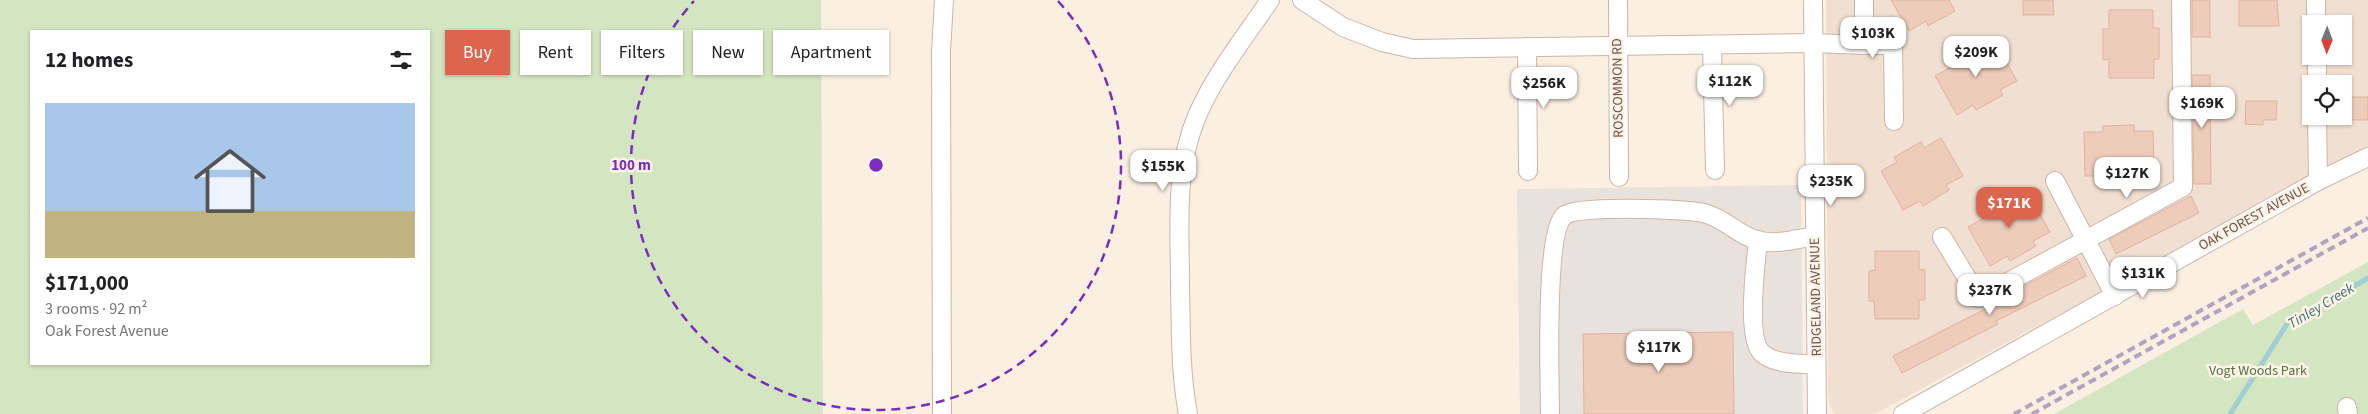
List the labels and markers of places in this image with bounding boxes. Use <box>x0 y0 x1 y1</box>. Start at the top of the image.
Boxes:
pin: $103K <box>1838 17 1908 59</box>
pin: $209K <box>1941 36 2011 78</box>
pin: $112K <box>1695 64 1765 107</box>
pin: $256K <box>1509 66 1579 109</box>
pin: $169K <box>2167 86 2237 129</box>
pin: $155K <box>1128 150 1198 192</box>
centre of rings <box>867 156 885 174</box>
pin: $127K <box>2092 156 2162 199</box>
pin: $235K <box>1796 164 1866 207</box>
pin: $171K <box>1974 186 2044 229</box>
pin: $131K <box>2108 256 2178 299</box>
pin: $237K <box>1955 274 2025 316</box>
pin: $117K <box>1624 330 1694 373</box>

